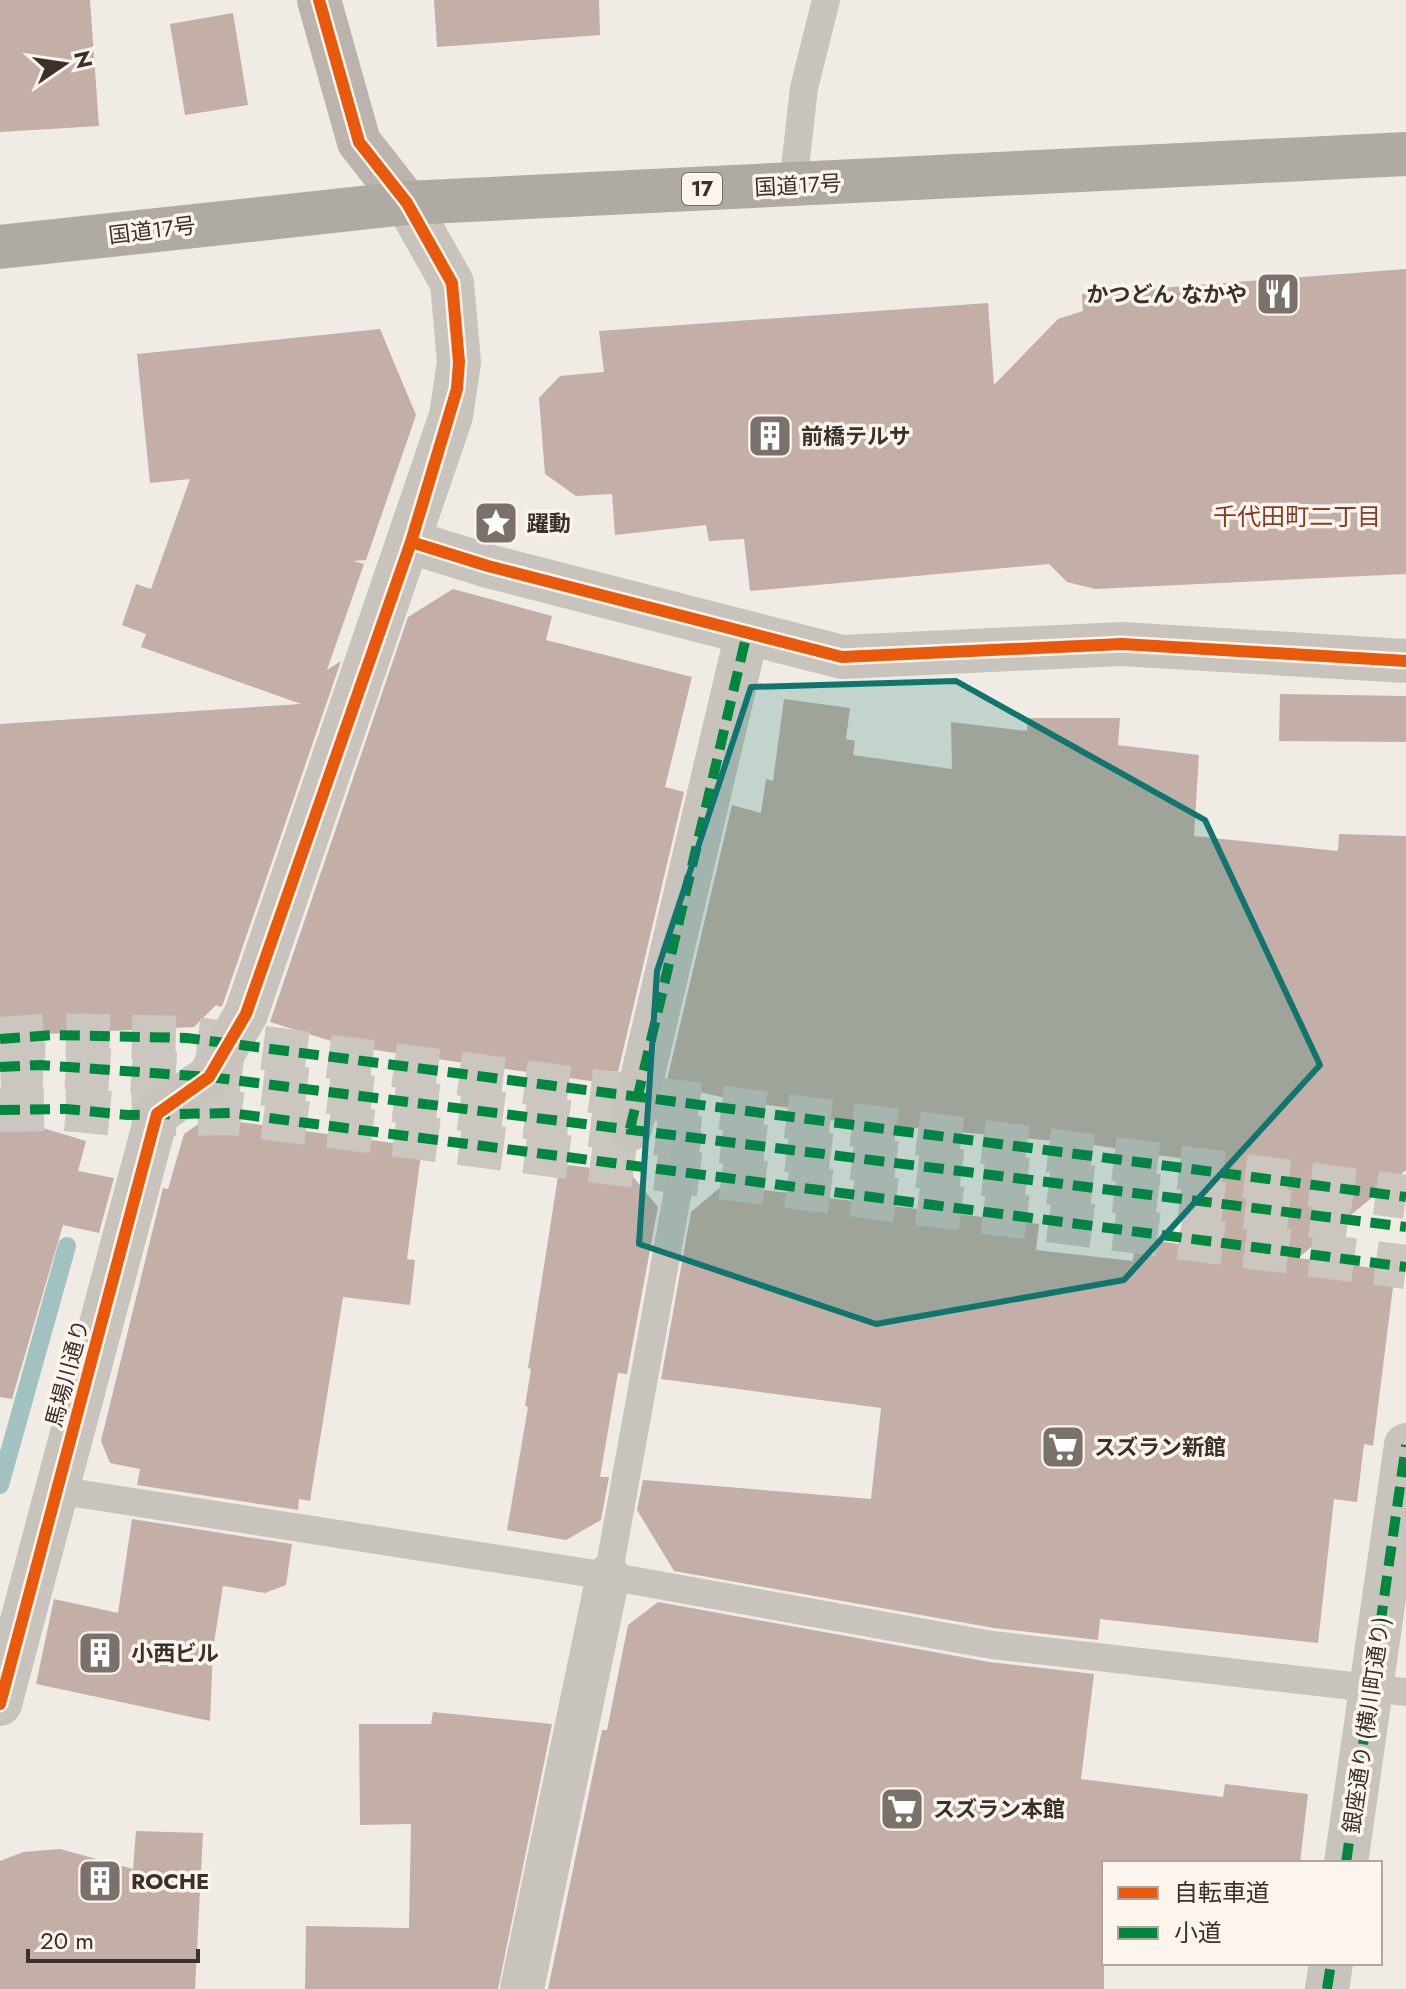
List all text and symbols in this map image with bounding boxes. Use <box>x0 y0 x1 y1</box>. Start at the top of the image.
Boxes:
north arrow <box>24 24 104 104</box>
text: N <box>66 47 101 72</box>
street label: 国道17号 <box>753 167 843 203</box>
road number: 17 <box>682 173 722 205</box>
street label: 国道17号 <box>107 209 197 251</box>
restaurant icon: かつどん なかや <box>1254 270 1302 318</box>
place label: かつどん なかや <box>1086 278 1247 310</box>
building icon: 前橋テルサ <box>746 412 794 460</box>
place label: 前橋テルサ <box>801 420 911 452</box>
place icon: 躍動 <box>472 499 520 547</box>
district label: 千代田町二丁目 <box>1213 499 1381 534</box>
place label: 躍動 <box>527 507 571 539</box>
street label: 馬場川通り <box>37 1316 97 1430</box>
supermarket icon: スズラン新館 <box>1039 1423 1087 1471</box>
place label: スズラン新館 <box>1094 1431 1226 1463</box>
street label: 銀座通り (横川町通り) <box>1335 1615 1397 1835</box>
building icon: 小西ビル <box>76 1629 124 1677</box>
place label: 小西ビル <box>131 1637 219 1669</box>
supermarket icon: スズラン本館 <box>878 1785 926 1833</box>
place label: スズラン本館 <box>933 1793 1065 1825</box>
building icon: ROCHE <box>76 1857 124 1905</box>
legend <box>1102 1861 1382 1965</box>
place label: ROCHE <box>131 1865 209 1897</box>
text: 自転車道 <box>1174 1875 1270 1910</box>
scale bar <box>28 1913 198 1963</box>
text: 小道 <box>1174 1915 1222 1950</box>
text: 20 m <box>40 1923 94 1958</box>

